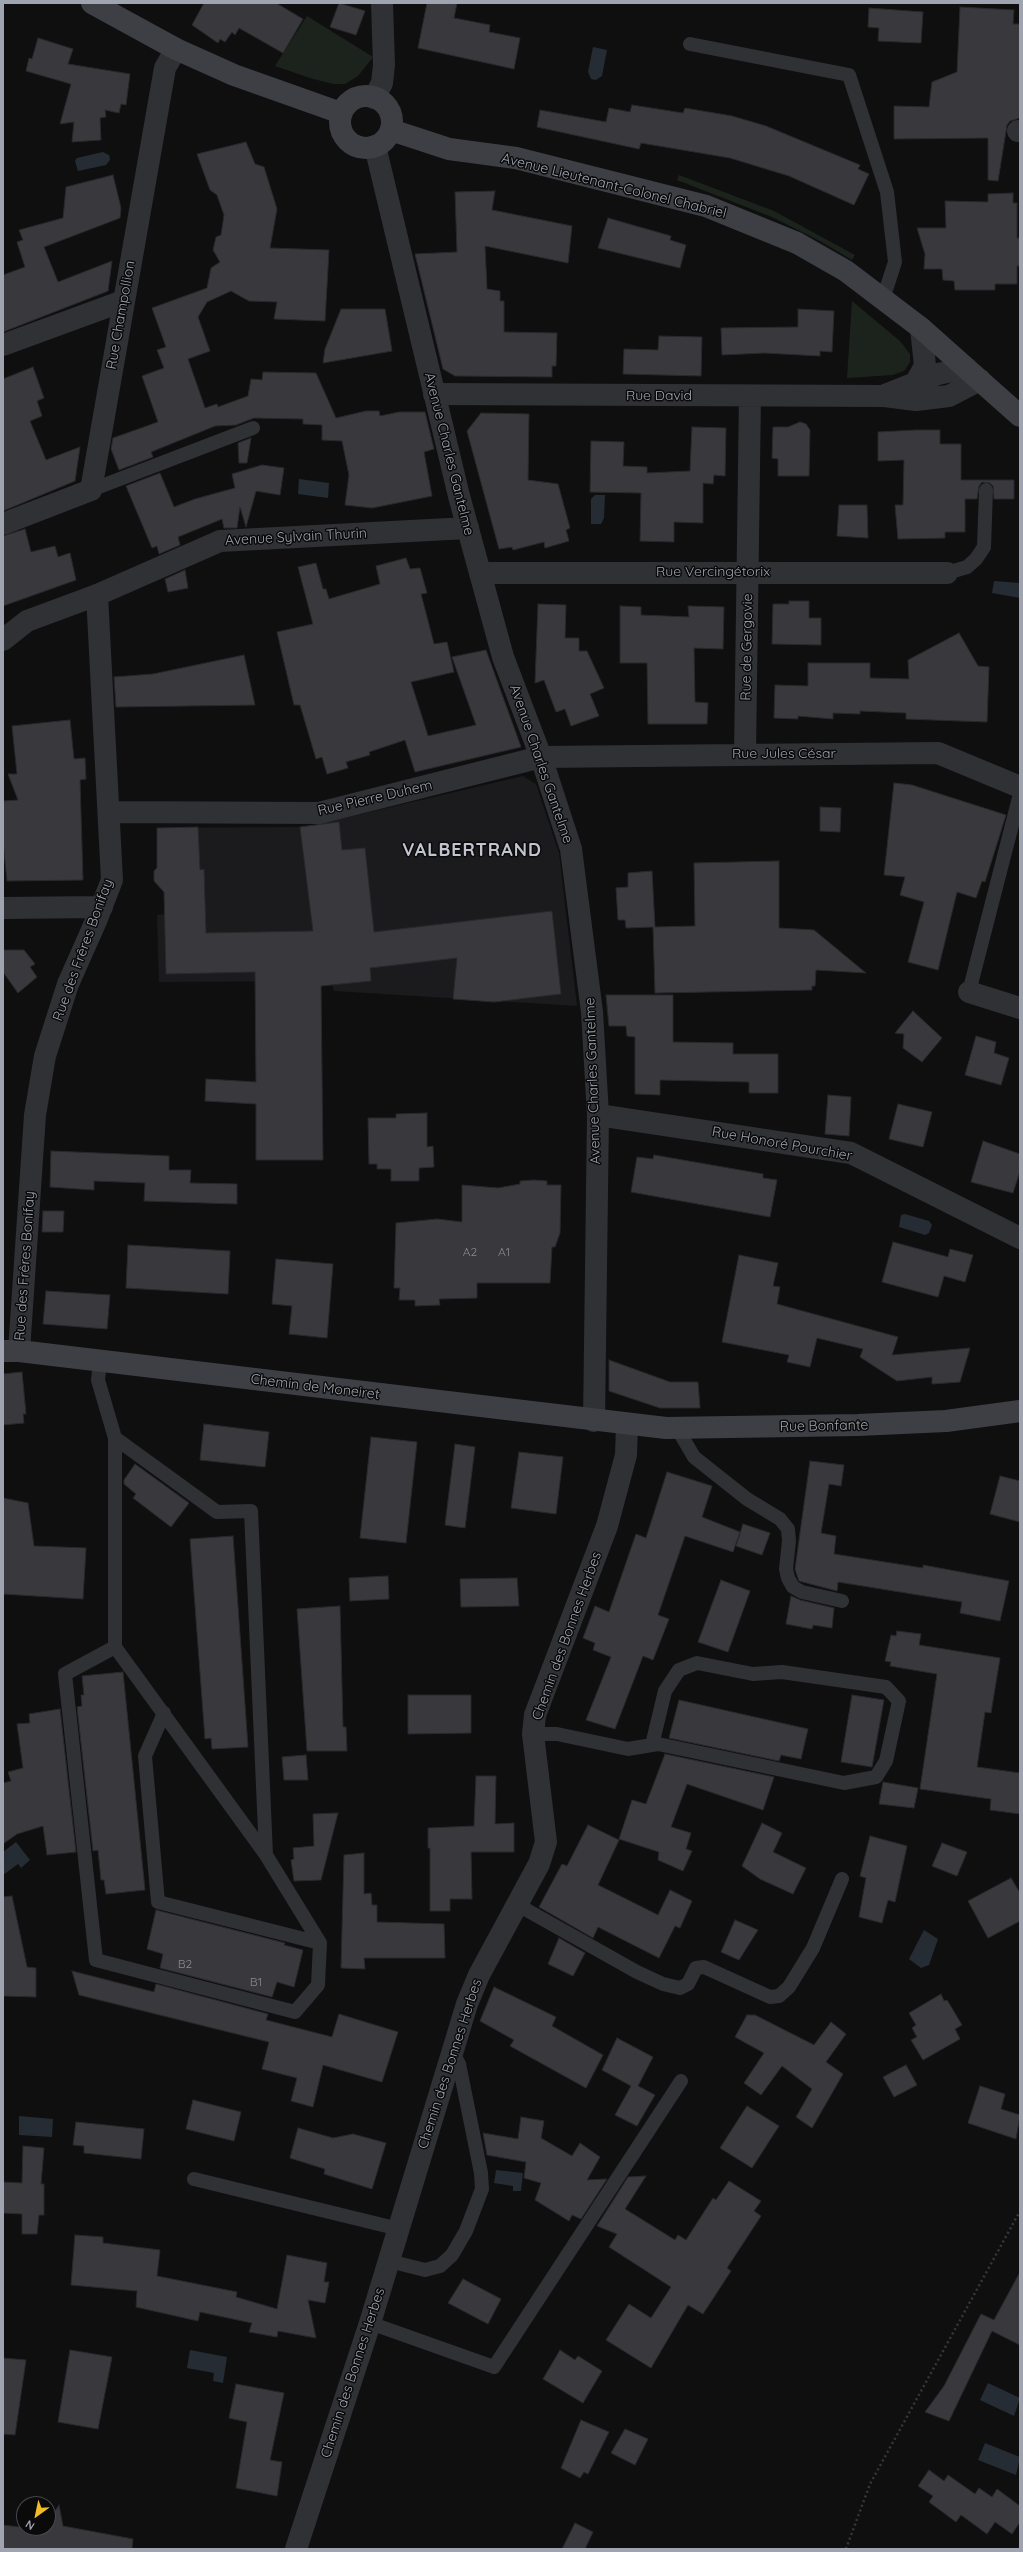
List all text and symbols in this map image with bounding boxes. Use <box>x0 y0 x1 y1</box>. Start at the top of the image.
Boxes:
street label: Avenue Lieutenant-Colonel Chabriel <box>500 150 728 222</box>
street label: Rue Champollion <box>103 259 139 371</box>
street label: Avenue Charles Gantelme <box>421 371 477 537</box>
street label: Rue David <box>626 388 692 404</box>
street label: Avenue Sylvain Thurin <box>225 525 367 549</box>
street label: Rue Vercingétorix <box>656 564 770 580</box>
street label: Rue de Gergovie <box>738 593 756 701</box>
street label: Avenue Charles Gantelme <box>506 682 576 846</box>
street label: Rue Jules César <box>732 746 836 762</box>
street label: Rue Pierre Duhem <box>316 777 434 819</box>
district label: VALBERTRAND <box>402 840 542 862</box>
street label: Rue des Frêres Bonifay <box>49 877 117 1023</box>
street label: Avenue Charles Gantelme <box>582 997 604 1165</box>
street label: Rue Honoré Pourchier <box>711 1123 853 1165</box>
street label: Rue des Frêres Bonifay <box>11 1191 39 1341</box>
house number: A2 <box>463 1245 477 1259</box>
house number: A1 <box>498 1245 510 1259</box>
street label: Chemin de Moneiret <box>250 1371 380 1403</box>
street label: Rue Bonfante <box>779 1417 869 1435</box>
street label: Chemin des Bonnes Herbes <box>529 1550 605 1722</box>
house number: B2 <box>178 1957 192 1971</box>
house number: B1 <box>250 1975 262 1989</box>
street label: Chemin des Bonnes Herbes <box>415 1977 485 2151</box>
street label: Chemin des Bonnes Herbes <box>318 2286 388 2460</box>
north arrow <box>16 2496 56 2536</box>
text: N <box>23 2517 37 2533</box>

